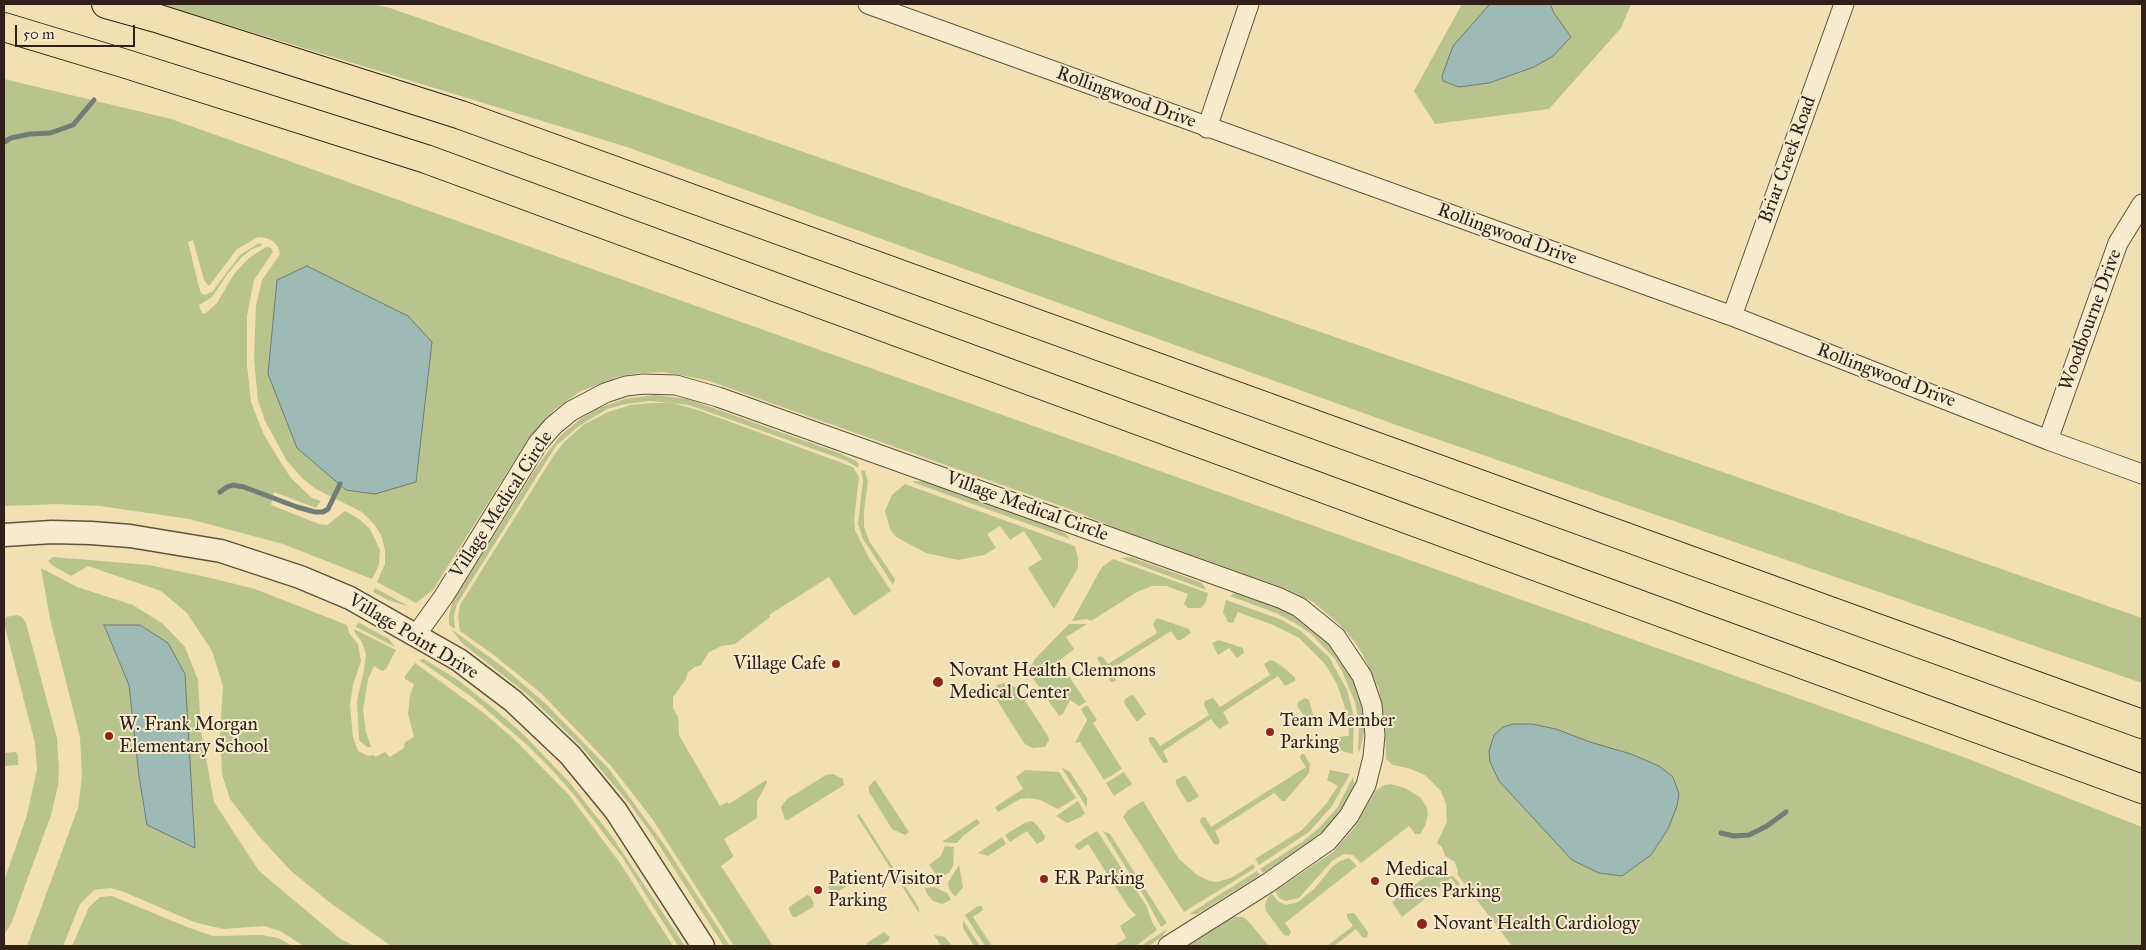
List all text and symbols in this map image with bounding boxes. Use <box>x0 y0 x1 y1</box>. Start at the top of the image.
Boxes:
scale bar <box>18 15 138 47</box>
text: 50 m <box>23 25 55 43</box>
street label: Rollingwood Drive <box>1053 62 1199 134</box>
street label: Briar Creek Road <box>1755 94 1821 226</box>
street label: Rollingwood Drive <box>1434 199 1580 271</box>
street label: Woodbourne Drive <box>2055 246 2127 394</box>
street label: Rollingwood Drive <box>1813 339 1959 413</box>
street label: Village Medical Circle <box>446 427 558 583</box>
street label: Village Medical Circle <box>943 467 1111 547</box>
street label: Village Point Drive <box>344 589 482 685</box>
place label: Village Cafe <box>733 653 826 675</box>
marker: Village Cafe <box>830 658 842 670</box>
place label: Novant Health Clemmons Medical Center <box>949 660 1156 704</box>
marker: Novant Health Clemmons Medical Center <box>931 675 945 689</box>
place label: Team Member Parking <box>1280 710 1395 754</box>
place label: W. Frank Morgan Elementary School <box>119 714 268 758</box>
marker: Team Member Parking <box>1264 726 1276 738</box>
marker: W. Frank Morgan Elementary School <box>103 730 115 742</box>
place label: Medical Offices Parking <box>1385 859 1500 903</box>
place label: Patient/Visitor Parking <box>828 868 942 912</box>
place label: ER Parking <box>1054 868 1144 890</box>
marker: ER Parking <box>1038 873 1050 885</box>
marker: Medical Offices Parking <box>1369 875 1381 887</box>
marker: Patient/Visitor Parking <box>812 884 824 896</box>
place label: Novant Health Cardiology <box>1433 913 1640 935</box>
marker: Novant Health Cardiology <box>1415 917 1429 931</box>

